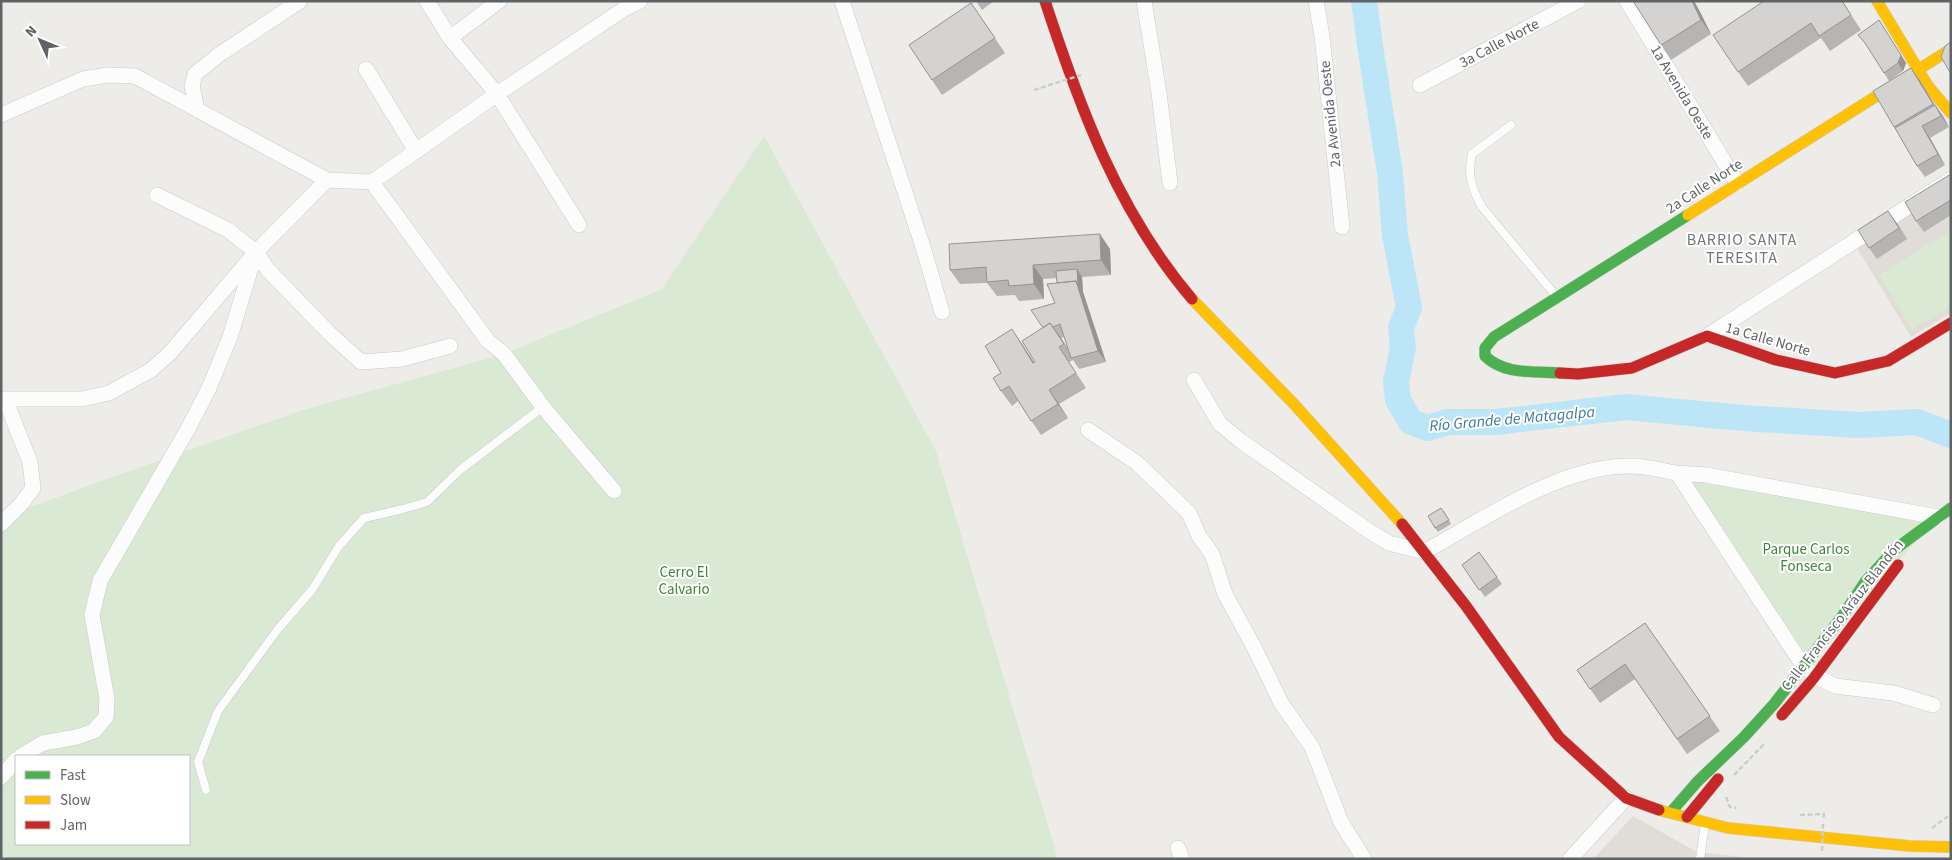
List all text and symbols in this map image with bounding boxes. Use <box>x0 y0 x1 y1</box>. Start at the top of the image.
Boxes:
street label: 3a Calle Norte <box>1456 14 1543 73</box>
north arrow <box>15 15 65 65</box>
text: N <box>21 21 42 42</box>
street label: 1a Avenida Oeste <box>1645 41 1718 143</box>
street label: 2a Avenida Oeste <box>1314 60 1347 168</box>
street label: 2a Calle Norte <box>1662 154 1747 219</box>
district label: BARRIO SANTA TERESITA <box>1687 229 1797 269</box>
street label: 1a Calle Norte <box>1723 317 1813 362</box>
water label: Río Grande de Matagalpa <box>1428 401 1596 437</box>
street label: Calle Francisco Aráuz Blandón <box>1776 535 1908 696</box>
park label: Parque Carlos Fonseca <box>1763 539 1849 577</box>
park label: Cerro El Calvario <box>658 562 710 600</box>
legend <box>15 755 190 845</box>
text: Fast <box>60 765 86 786</box>
text: Slow <box>60 790 91 811</box>
text: Jam <box>60 815 87 836</box>

